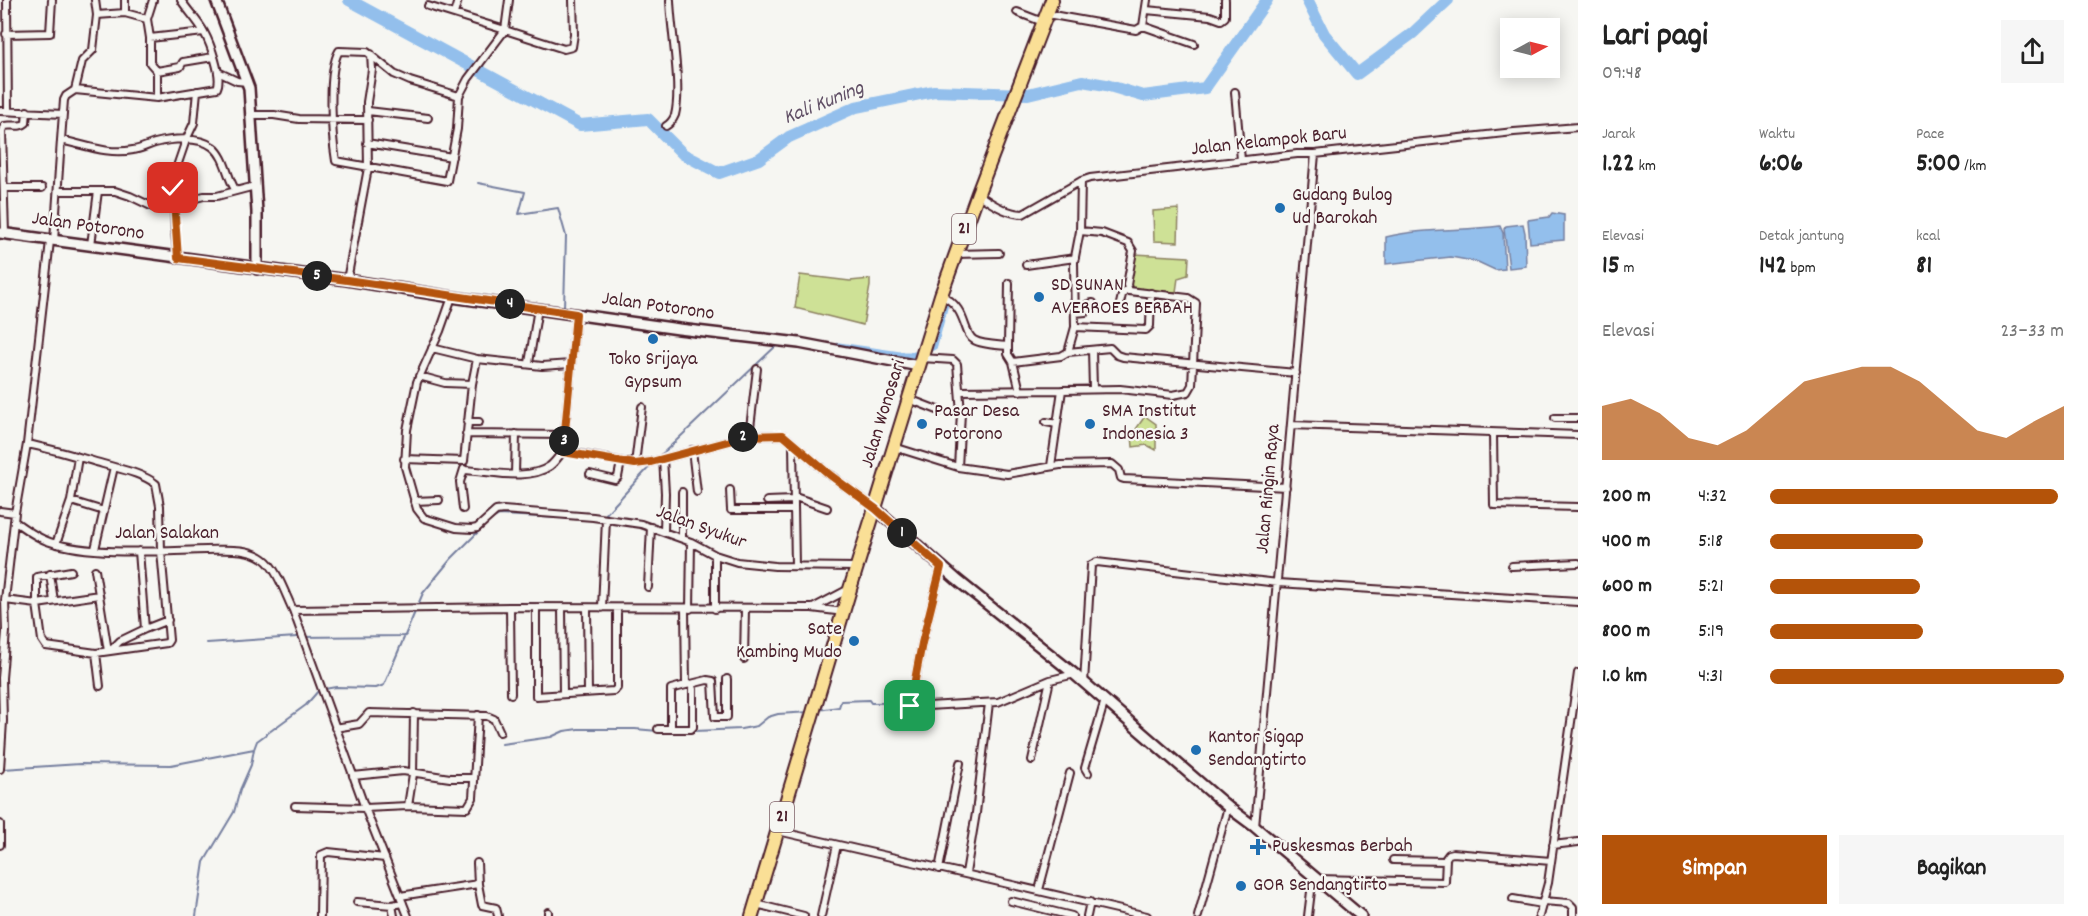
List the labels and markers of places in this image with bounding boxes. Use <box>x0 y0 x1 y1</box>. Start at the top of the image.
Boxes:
pin <box>147 162 198 213</box>
place label: Gudang Bulog Ud Barokah <box>1292 182 1393 233</box>
marker: Gudang Bulog Ud Barokah <box>1273 201 1287 215</box>
pin: 5 <box>302 261 332 291</box>
place label: SD SUNAN AVERROES BERBAH <box>1051 272 1193 323</box>
pin: 4 <box>495 289 525 319</box>
marker: SD SUNAN AVERROES BERBAH <box>1032 290 1046 304</box>
marker: Toko Srijaya Gypsum <box>646 332 660 346</box>
place label: Toko Srijaya Gypsum <box>609 346 698 397</box>
place label: Pasar Desa Potorono <box>934 398 1020 449</box>
place label: SMA Institut Indonesia 3 <box>1102 398 1196 449</box>
marker: Pasar Desa Potorono <box>915 417 929 431</box>
marker: SMA Institut Indonesia 3 <box>1083 417 1097 431</box>
pin: 2 <box>728 422 758 452</box>
pin: 3 <box>549 426 579 456</box>
pin: 1 <box>887 518 917 548</box>
place label: Sate Kambing Mudo <box>736 616 842 667</box>
marker: Sate Kambing Mudo <box>847 634 861 648</box>
pin <box>884 680 935 731</box>
place label: Kantor Sigap Sendangtirto <box>1208 724 1306 775</box>
marker: Kantor Sigap Sendangtirto <box>1189 743 1203 757</box>
place label: Puskesmas Berbah <box>1272 833 1413 861</box>
marker: Puskesmas Berbah <box>1249 838 1267 856</box>
place label: GOR Sendangtirto <box>1253 872 1387 900</box>
marker: GOR Sendangtirto <box>1234 879 1248 893</box>

